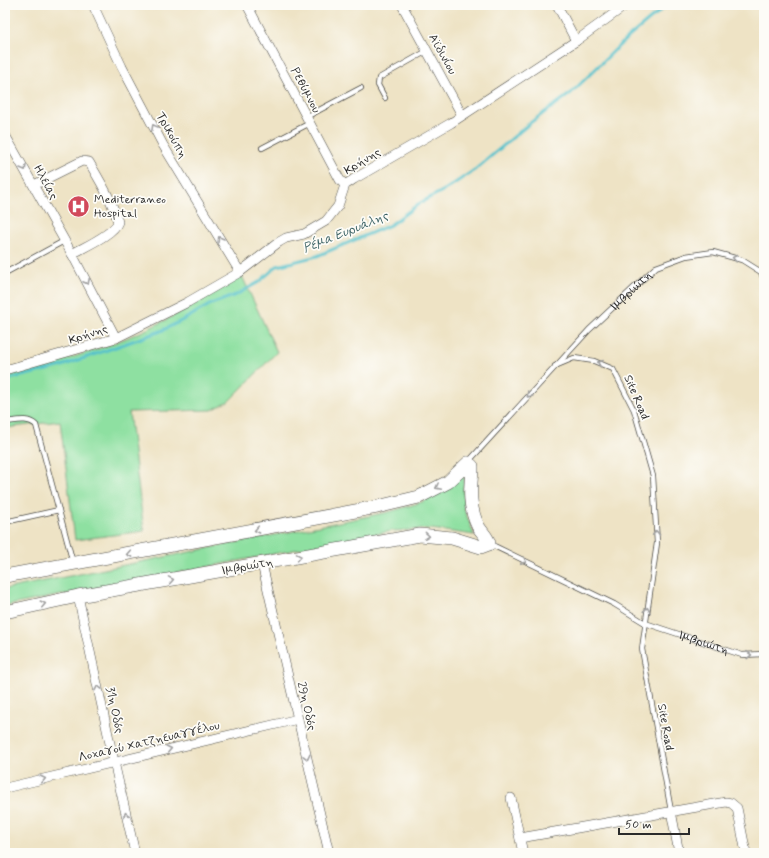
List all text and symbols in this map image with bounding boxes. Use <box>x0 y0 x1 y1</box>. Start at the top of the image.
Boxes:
street label: Αϊδινίου <box>424 31 460 78</box>
street label: Ρεθύμνου <box>286 65 324 117</box>
street label: Τρικούπη <box>152 109 190 162</box>
one-way arrow <box>151 124 158 131</box>
street label: Κρήνης <box>341 145 384 179</box>
street label: Ηλείας <box>29 162 61 203</box>
one-way arrow <box>20 164 27 171</box>
place label: Mediterraneo Hospital <box>94 192 166 222</box>
hospital icon: Mediterraneo Hospital <box>66 193 92 219</box>
water label: Ρέμα Ευρυάλης <box>300 206 392 257</box>
one-way arrow <box>217 236 224 243</box>
one-way arrow <box>732 254 738 262</box>
street label: Ιμβριώτη <box>607 268 656 315</box>
one-way arrow <box>82 278 90 285</box>
street label: Κρήνης <box>67 321 110 349</box>
one-way arrow <box>597 360 604 368</box>
street label: Site Road <box>620 373 653 422</box>
one-way arrow <box>527 390 534 397</box>
one-way arrow <box>435 482 442 490</box>
one-way arrow <box>254 525 260 533</box>
one-way arrow <box>652 530 661 536</box>
one-way arrow <box>424 531 430 540</box>
one-way arrow <box>126 549 133 557</box>
one-way arrow <box>296 553 302 562</box>
street label: Ιμβριώτη <box>220 555 274 579</box>
one-way arrow <box>520 556 528 564</box>
one-way arrow <box>168 576 174 584</box>
one-way arrow <box>40 600 46 608</box>
one-way arrow <box>642 607 651 613</box>
street label: Ιμβριώτη <box>676 628 731 659</box>
one-way arrow <box>746 651 752 659</box>
street label: 29η Οδός <box>293 680 319 732</box>
one-way arrow <box>94 685 102 691</box>
street label: 31η Οδός <box>101 685 127 735</box>
street label: Site Road <box>653 703 677 752</box>
street label: Λοχαγού Χατζηευαγγέλου <box>77 717 222 766</box>
one-way arrow <box>166 745 173 753</box>
one-way arrow <box>302 753 310 760</box>
one-way arrow <box>40 775 46 783</box>
scale bar <box>619 810 689 836</box>
one-way arrow <box>123 812 131 818</box>
text: 50 m <box>625 817 652 833</box>

